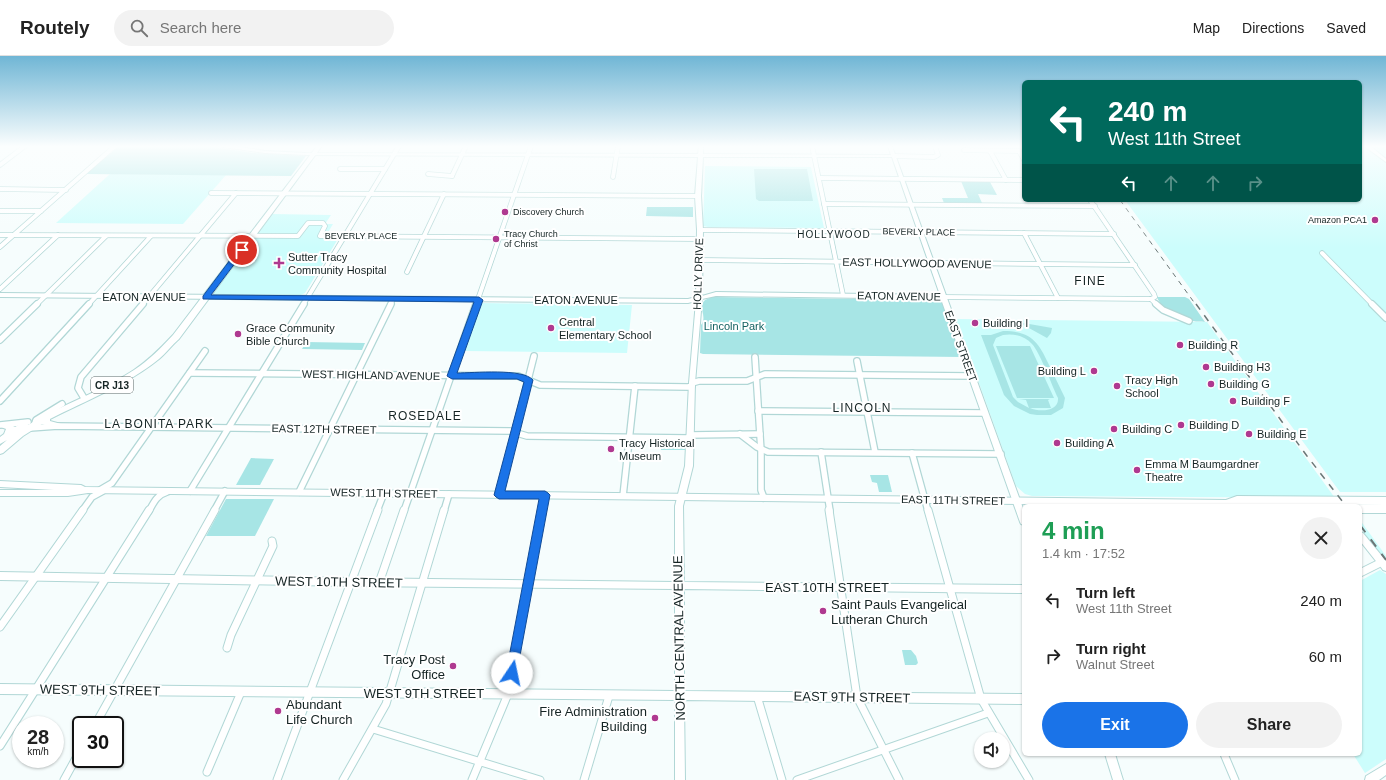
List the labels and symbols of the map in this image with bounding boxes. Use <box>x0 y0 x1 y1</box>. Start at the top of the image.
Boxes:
marker: Discovery Church <box>500 207 510 217</box>
place label: Discovery Church <box>513 207 584 217</box>
place label: Amazon PCA1 <box>1308 215 1367 225</box>
marker: Amazon PCA1 <box>1370 215 1380 225</box>
street label: BEVERLY PLACE <box>883 226 955 238</box>
place label: Tracy Church of Christ <box>504 229 558 249</box>
district label: HOLLYWOOD <box>797 229 871 240</box>
street label: BEVERLY PLACE <box>325 231 397 241</box>
pin <box>225 233 259 267</box>
marker: Tracy Church of Christ <box>491 234 501 244</box>
street label: HOLLY DRIVE <box>691 238 705 310</box>
place label: Sutter Tracy Community Hospital <box>288 251 386 276</box>
street label: EAST HOLLYWOOD AVENUE <box>842 256 992 270</box>
marker: Sutter Tracy Community Hospital <box>273 257 285 269</box>
district label: FINE <box>1074 274 1106 288</box>
street label: EATON AVENUE <box>857 289 941 303</box>
street label: EATON AVENUE <box>102 291 186 303</box>
street label: EATON AVENUE <box>534 294 618 306</box>
street label: EAST STREET <box>943 309 980 384</box>
place label: Central Elementary School <box>559 316 651 341</box>
place label: Building I <box>983 317 1028 329</box>
marker: Building I <box>970 318 980 328</box>
park label: Lincoln Park <box>704 320 765 332</box>
place label: Grace Community Bible Church <box>246 322 335 347</box>
marker: Central Elementary School <box>546 323 556 333</box>
marker: Grace Community Bible Church <box>233 329 243 339</box>
place label: Building R <box>1188 339 1238 351</box>
marker: Building R <box>1175 340 1185 350</box>
place label: Building H3 <box>1214 361 1270 373</box>
marker: Building H3 <box>1201 362 1211 372</box>
place label: Building L <box>1038 365 1086 377</box>
marker: Building L <box>1089 366 1099 376</box>
street label: WEST HIGHLAND AVENUE <box>302 368 440 382</box>
place label: Tracy High School <box>1125 374 1178 399</box>
road number: CR J13 <box>91 377 133 393</box>
place label: Building G <box>1219 378 1270 390</box>
marker: Building G <box>1206 379 1216 389</box>
marker: Tracy High School <box>1112 381 1122 391</box>
place label: Building F <box>1241 395 1290 407</box>
marker: Building F <box>1228 396 1238 406</box>
district label: LINCOLN <box>832 401 892 415</box>
district label: ROSEDALE <box>388 409 462 423</box>
district label: LA BONITA PARK <box>104 417 214 431</box>
place label: Building D <box>1189 419 1239 431</box>
marker: Building D <box>1176 420 1186 430</box>
street label: EAST 12TH STREET <box>271 422 377 436</box>
place label: Building C <box>1122 423 1172 435</box>
marker: Building C <box>1109 424 1119 434</box>
place label: Building E <box>1257 428 1307 440</box>
marker: Building E <box>1244 429 1254 439</box>
place label: Tracy Historical Museum <box>619 437 694 462</box>
place label: Building A <box>1065 437 1115 449</box>
marker: Building A <box>1052 438 1062 448</box>
marker: Tracy Historical Museum <box>606 444 616 454</box>
place label: Emma M Baumgardner Theatre <box>1145 458 1259 483</box>
marker: Emma M Baumgardner Theatre <box>1132 465 1142 475</box>
street label: WEST 11TH STREET <box>330 486 438 500</box>
street label: EAST 11TH STREET <box>901 493 1005 507</box>
street label: NORTH CENTRAL AVENUE <box>670 555 688 721</box>
street label: WEST 10TH STREET <box>275 573 403 591</box>
street label: EAST 10TH STREET <box>765 580 889 595</box>
place label: Saint Pauls Evangelical Lutheran Church <box>831 597 967 627</box>
marker: Saint Pauls Evangelical Lutheran Church <box>818 606 828 616</box>
place label: Tracy Post Office <box>383 652 445 682</box>
position arrow <box>491 652 533 694</box>
marker: Tracy Post Office <box>448 661 458 671</box>
street label: WEST 9TH STREET <box>40 681 160 699</box>
street label: WEST 9TH STREET <box>364 686 484 701</box>
street label: EAST 9TH STREET <box>793 688 911 706</box>
place label: Abundant Life Church <box>286 697 352 727</box>
place label: Fire Administration Building <box>539 704 647 734</box>
marker: Abundant Life Church <box>273 706 283 716</box>
marker: Fire Administration Building <box>650 713 660 723</box>
speed limit sign: 30 <box>72 716 124 768</box>

